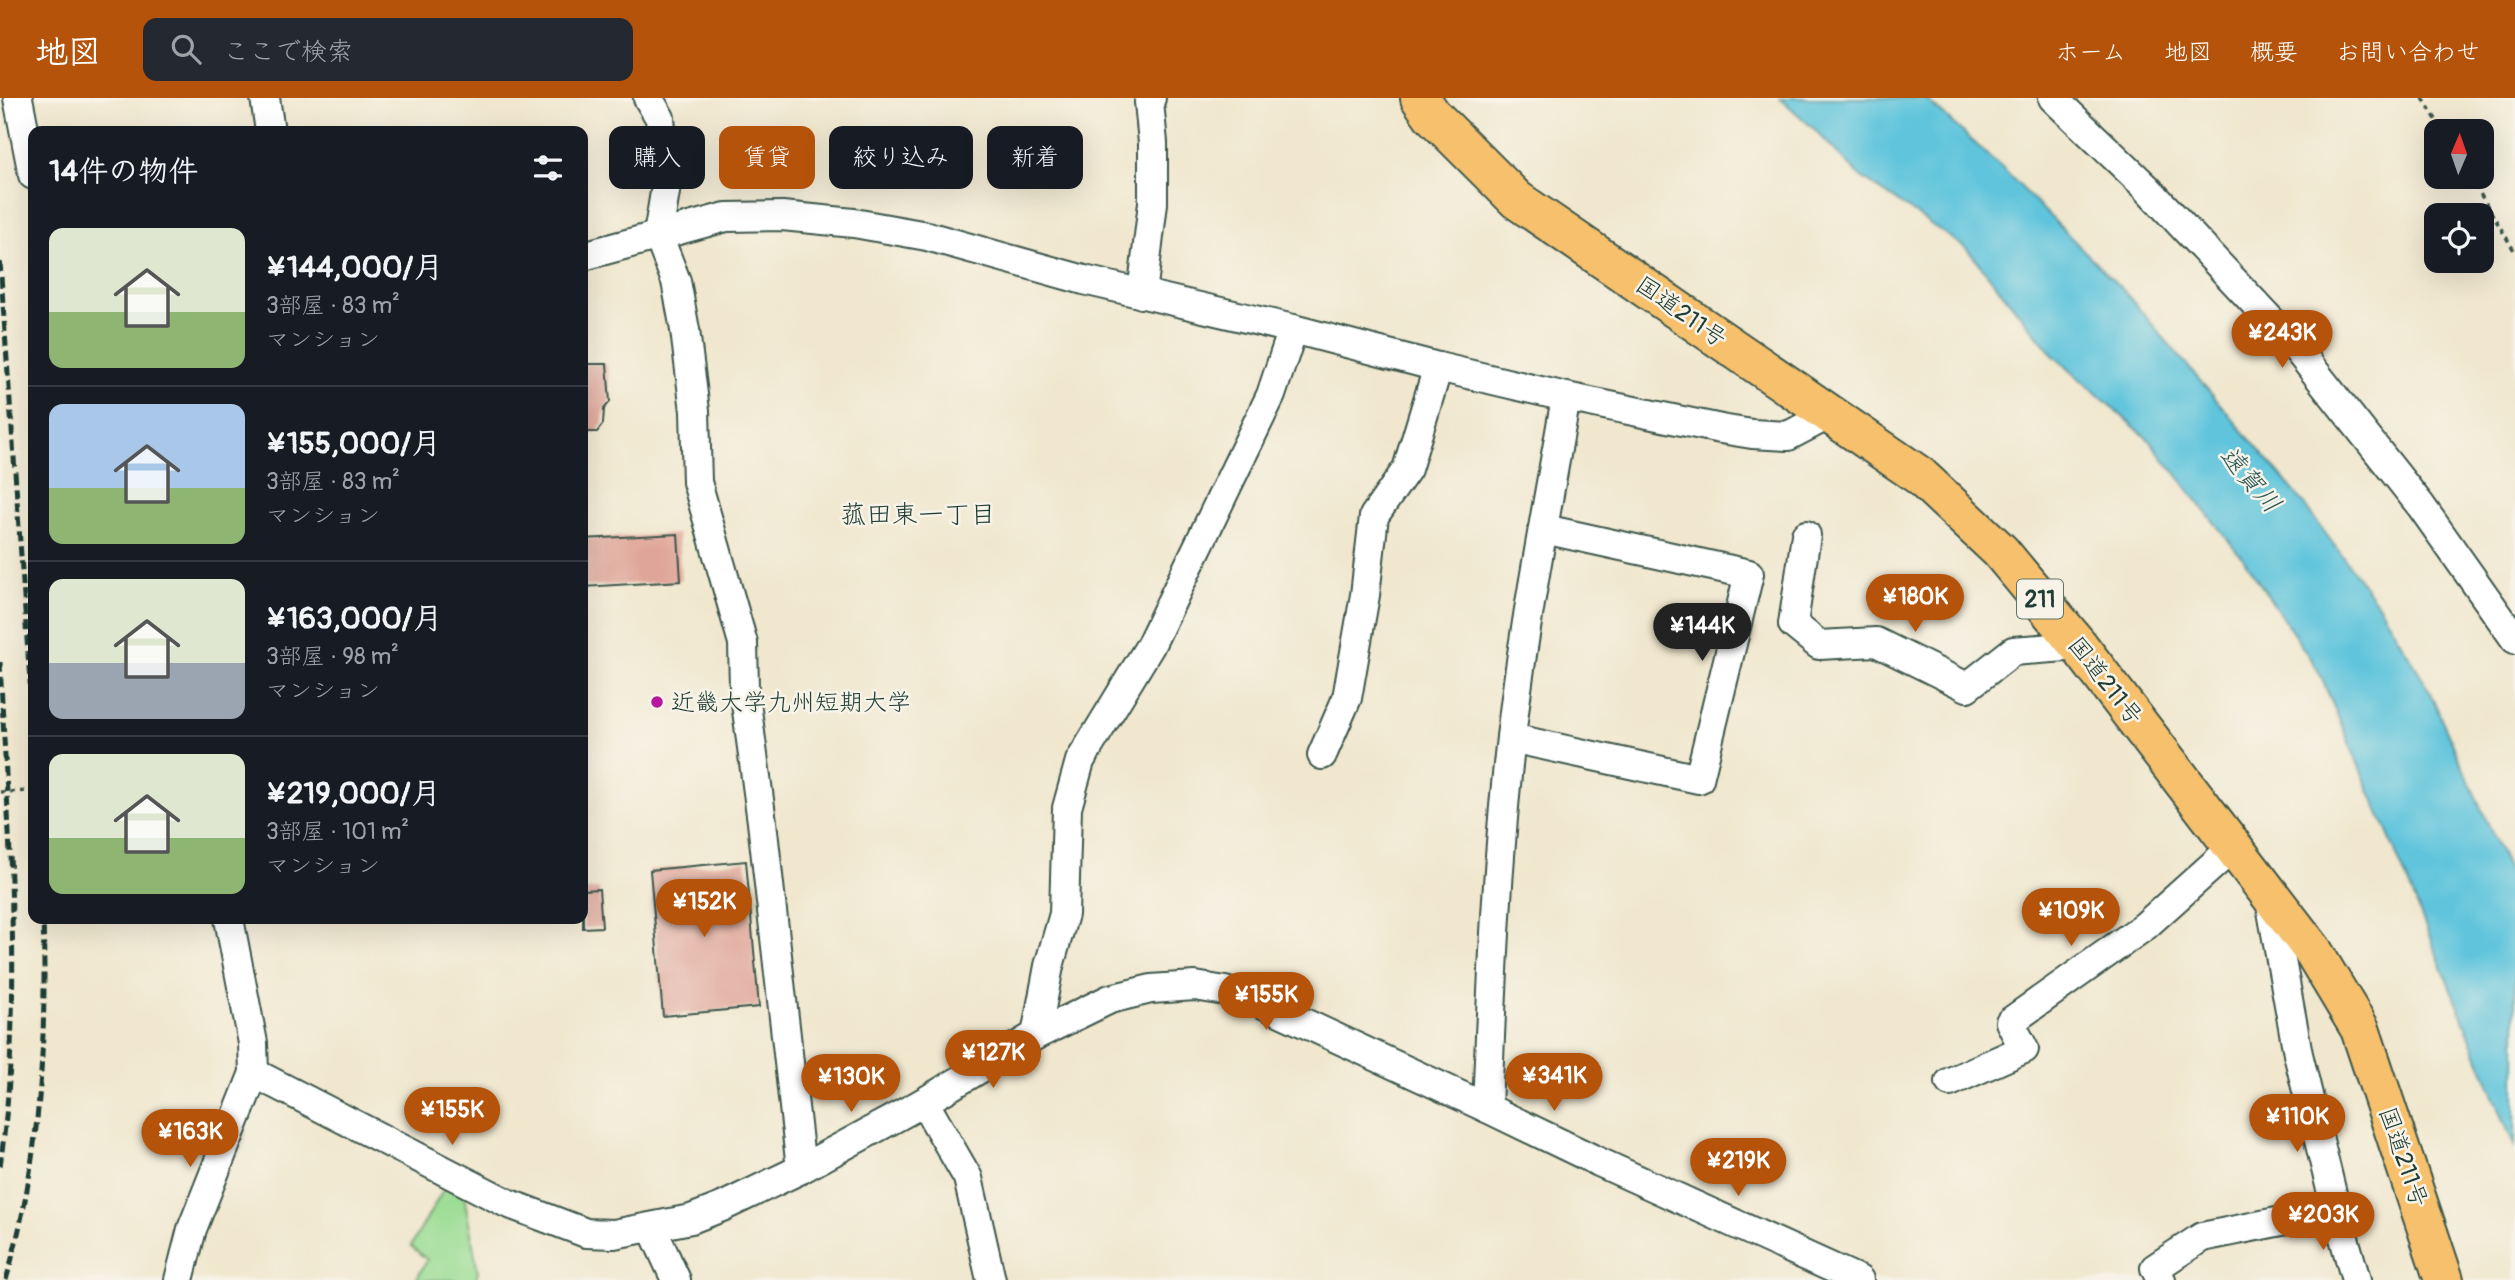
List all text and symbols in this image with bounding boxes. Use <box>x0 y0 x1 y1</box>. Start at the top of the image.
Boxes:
search box <box>143 18 633 81</box>
icon: search <box>167 30 205 68</box>
text: 地図 <box>35 32 101 73</box>
text: ここで検索 <box>223 36 353 68</box>
text: ホーム <box>2055 38 2126 67</box>
text: 地図 <box>2164 38 2212 67</box>
text: 概要 <box>2250 38 2298 67</box>
text: お問い合わせ <box>2336 38 2480 67</box>
north arrow <box>2424 119 2494 189</box>
map controls <box>2424 119 2494 273</box>
chip: 購入 <box>609 126 705 189</box>
chip: 賃貸 <box>719 126 815 189</box>
chip: 絞り込み <box>829 126 973 189</box>
chip: 新着 <box>987 126 1083 189</box>
icon: filters <box>529 149 567 187</box>
text: 14件の物件 <box>49 153 198 190</box>
button: locate <box>2424 203 2494 273</box>
text: ¥144,000/月 <box>266 249 443 286</box>
icon: home <box>105 256 189 340</box>
street label: 国道211号 <box>1630 270 1732 354</box>
text: 3部屋 · 83 m² <box>266 291 400 320</box>
pin: ¥243K <box>2233 310 2331 370</box>
text: ¥243K <box>2248 318 2316 347</box>
text: マンション <box>266 325 380 354</box>
text: ¥155,000/月 <box>266 425 441 462</box>
icon: home <box>105 432 189 516</box>
water label: 遠賀川 <box>2212 440 2288 520</box>
text: 3部屋 · 83 m² <box>266 467 400 496</box>
district label: 菰田東一丁目 <box>840 499 996 531</box>
text: マンション <box>266 501 380 530</box>
pin: ¥180K <box>1866 574 1964 634</box>
road number: 211 <box>2017 579 2063 618</box>
text: ¥180K <box>1882 582 1948 611</box>
text: ¥163,000/月 <box>266 600 443 637</box>
pin: ¥144K <box>1653 603 1751 663</box>
icon: home <box>105 607 189 691</box>
text: ¥144K <box>1669 611 1735 640</box>
street label: 国道211号 <box>2062 631 2148 731</box>
text: 3部屋 · 98 m² <box>266 642 399 671</box>
text: マンション <box>266 676 380 705</box>
place label: 近畿大学九州短期大学 <box>671 688 911 717</box>
marker: 近畿大学九州短期大学 <box>649 694 665 710</box>
text: ¥219,000/月 <box>266 775 441 812</box>
icon: home <box>105 782 189 866</box>
text: 3部屋 · 101 m² <box>266 817 409 846</box>
text: マンション <box>266 851 380 880</box>
pin: ¥152K <box>655 880 753 939</box>
text: ¥152K <box>672 887 736 916</box>
pin: ¥109K <box>2022 888 2120 948</box>
text: ¥109K <box>2038 896 2104 925</box>
pin: ¥155K <box>1217 972 1315 1032</box>
text: ¥155K <box>1234 980 1298 1009</box>
pin: ¥127K <box>944 1030 1042 1090</box>
text: ¥127K <box>961 1038 1025 1067</box>
pin: ¥130K <box>802 1054 900 1114</box>
pin: ¥341K <box>1505 1054 1603 1113</box>
text: ¥341K <box>1522 1061 1587 1090</box>
text: ¥130K <box>817 1062 885 1091</box>
pin: ¥155K <box>403 1088 501 1147</box>
pin: ¥110K <box>2248 1094 2346 1154</box>
text: ¥155K <box>420 1095 484 1124</box>
text: ¥110K <box>2265 1102 2329 1131</box>
street label: 国道211号 <box>2372 1103 2434 1211</box>
pin: ¥163K <box>141 1110 239 1169</box>
text: ¥163K <box>157 1117 223 1146</box>
pin: ¥219K <box>1689 1138 1787 1198</box>
text: ¥219K <box>1706 1146 1770 1175</box>
pin: ¥203K <box>2274 1192 2372 1252</box>
text: ¥203K <box>2287 1200 2359 1229</box>

